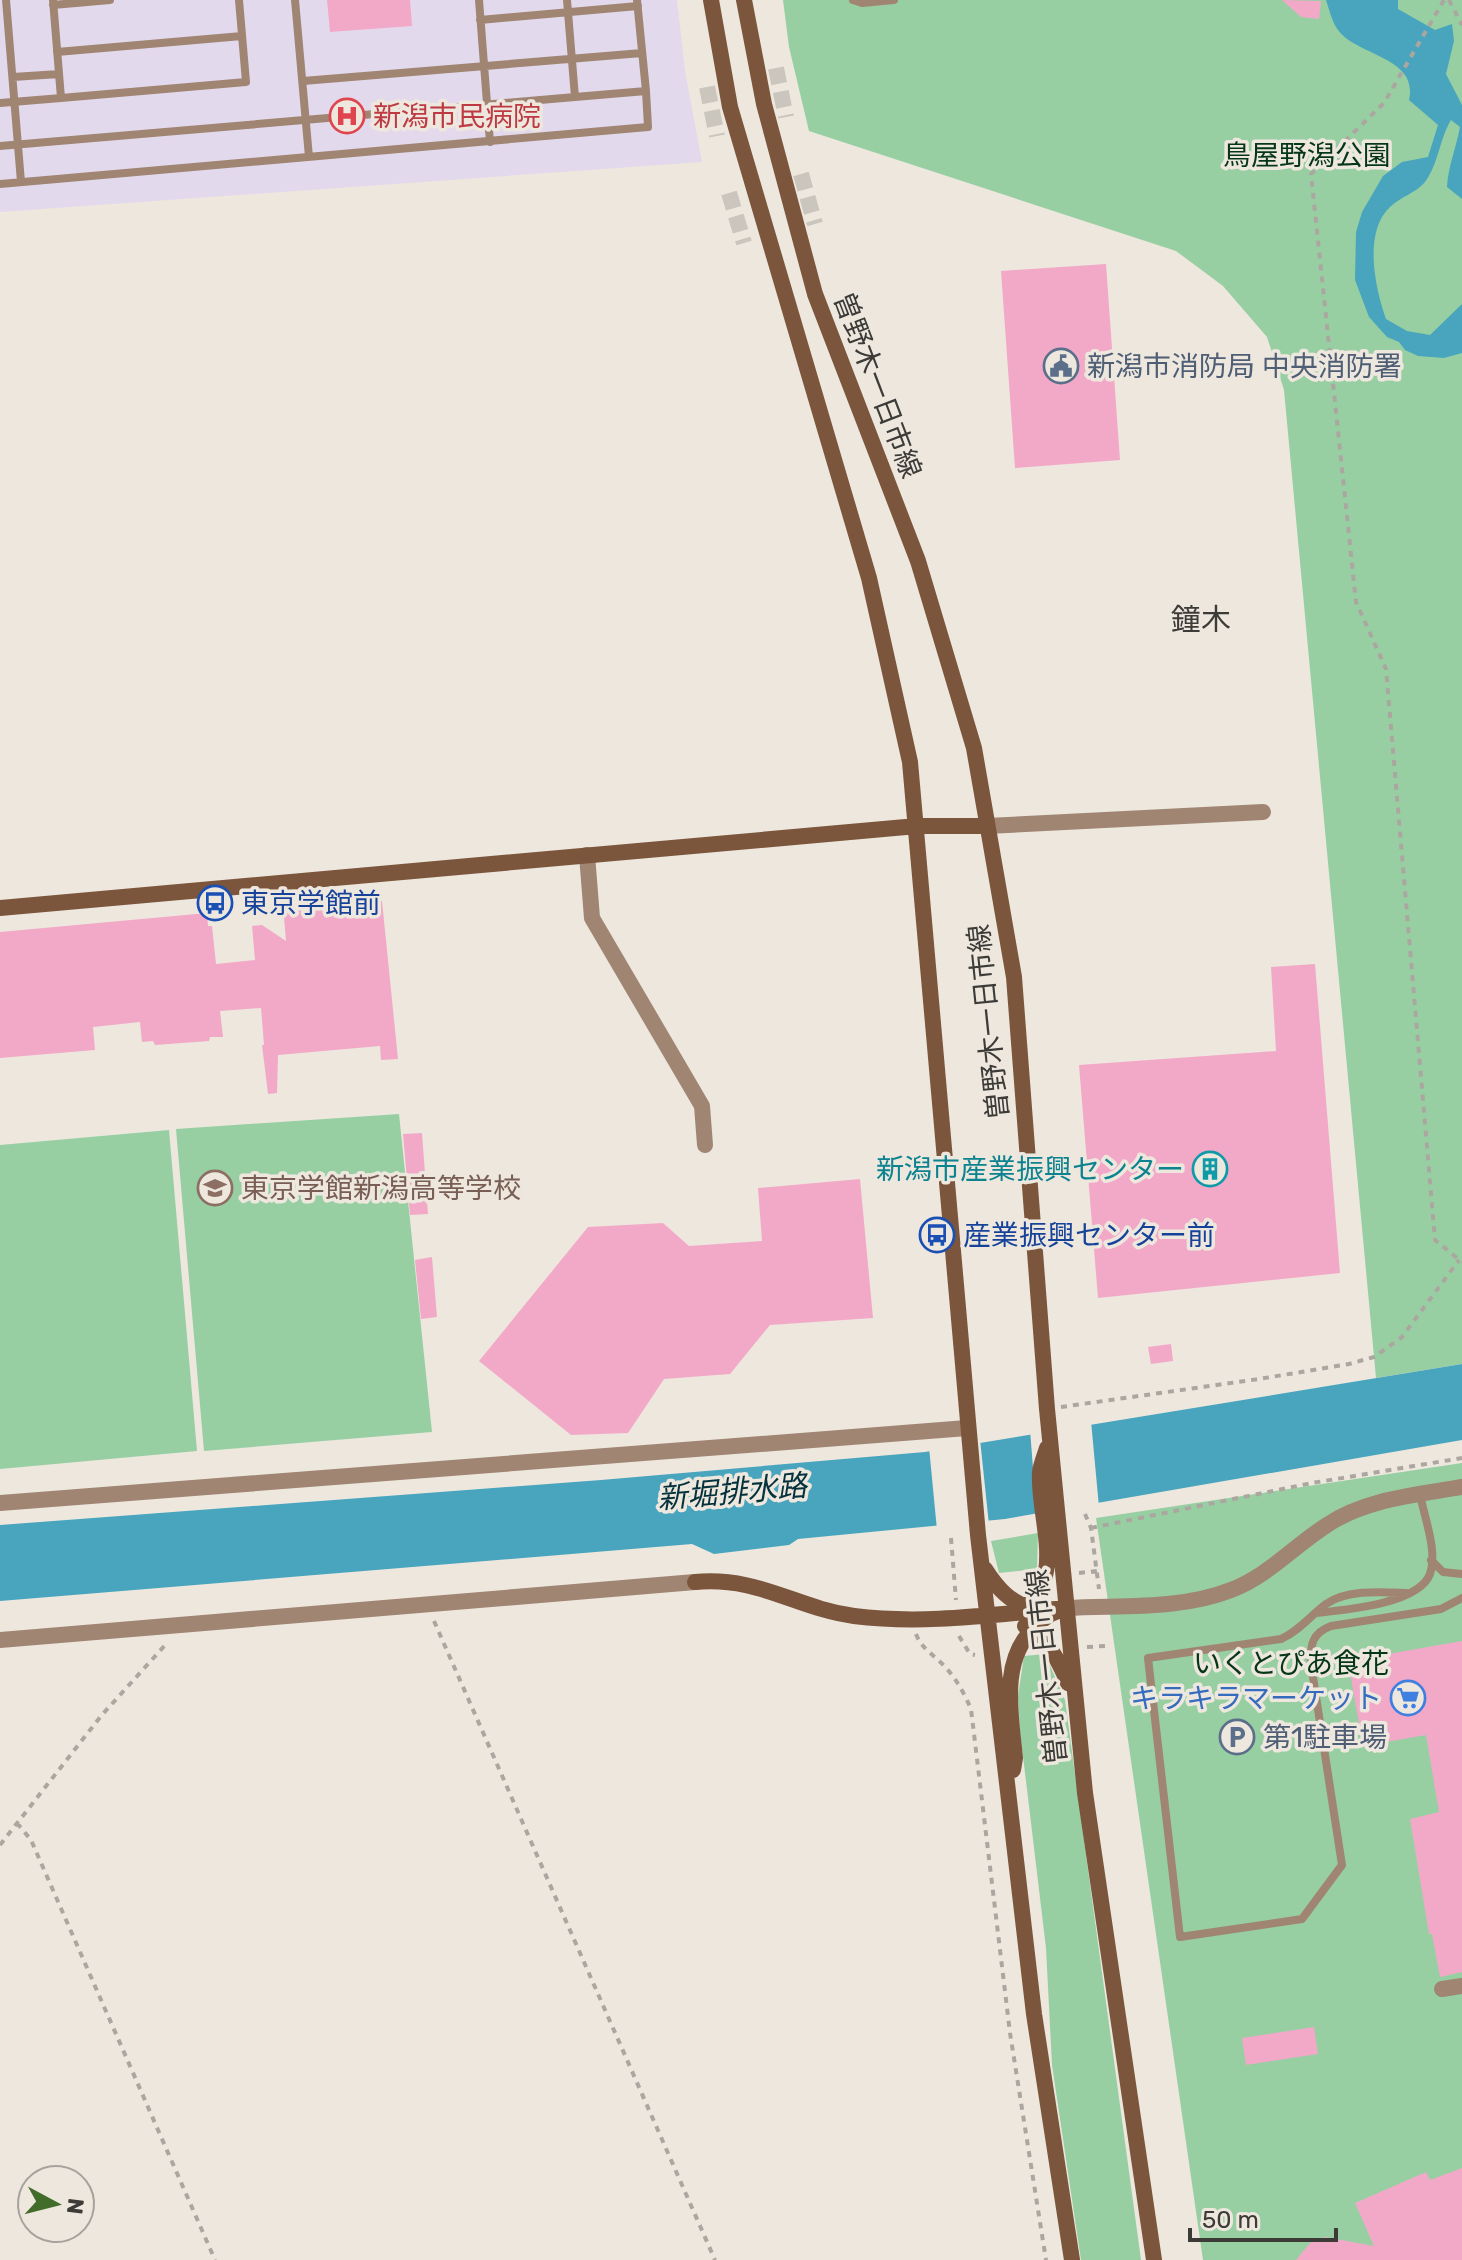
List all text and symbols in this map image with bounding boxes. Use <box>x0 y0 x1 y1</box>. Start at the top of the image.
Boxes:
hospital icon: 新潟市民病院 <box>328 97 366 135</box>
place label: 新潟市民病院 <box>373 100 541 133</box>
park label: 鳥屋野潟公園 <box>1223 139 1391 172</box>
street label: 曽野木一日市線 <box>827 288 928 483</box>
public building icon: 新潟市消防局 中央消防署 <box>1042 347 1080 385</box>
place label: 新潟市消防局 中央消防署 <box>1087 350 1402 383</box>
district label: 鐘木 <box>1171 602 1231 638</box>
bus stop icon: 東京学館前 <box>196 884 234 922</box>
place label: 東京学館前 <box>241 887 381 920</box>
street label: 曽野木一日市線 <box>962 923 1015 1121</box>
building icon: 新潟市産業振興センター <box>1191 1150 1229 1188</box>
place label: 新潟市産業振興センター <box>876 1153 1184 1186</box>
school or university icon: 東京学館新潟高等学校 <box>196 1169 234 1207</box>
place label: 東京学館新潟高等学校 <box>241 1172 521 1205</box>
bus stop icon: 産業振興センター前 <box>918 1216 956 1254</box>
place label: 産業振興センター前 <box>963 1219 1215 1252</box>
water label: 新堀排水路 <box>656 1467 811 1516</box>
street label: 曽野木一日市線 <box>1020 1568 1073 1766</box>
park label: いくとぴあ食花 <box>1193 1647 1389 1680</box>
supermarket icon: キラキラマーケット <box>1389 1679 1427 1717</box>
place label: キラキラマーケット <box>1130 1682 1382 1715</box>
parking icon: 第1駐車場 <box>1218 1718 1256 1756</box>
place label: 第1駐車場 <box>1263 1721 1387 1754</box>
north arrow <box>16 2164 96 2244</box>
scale bar <box>1190 2192 1336 2242</box>
text: N <box>61 2197 90 2216</box>
text: 50 m <box>1202 2206 1259 2234</box>

